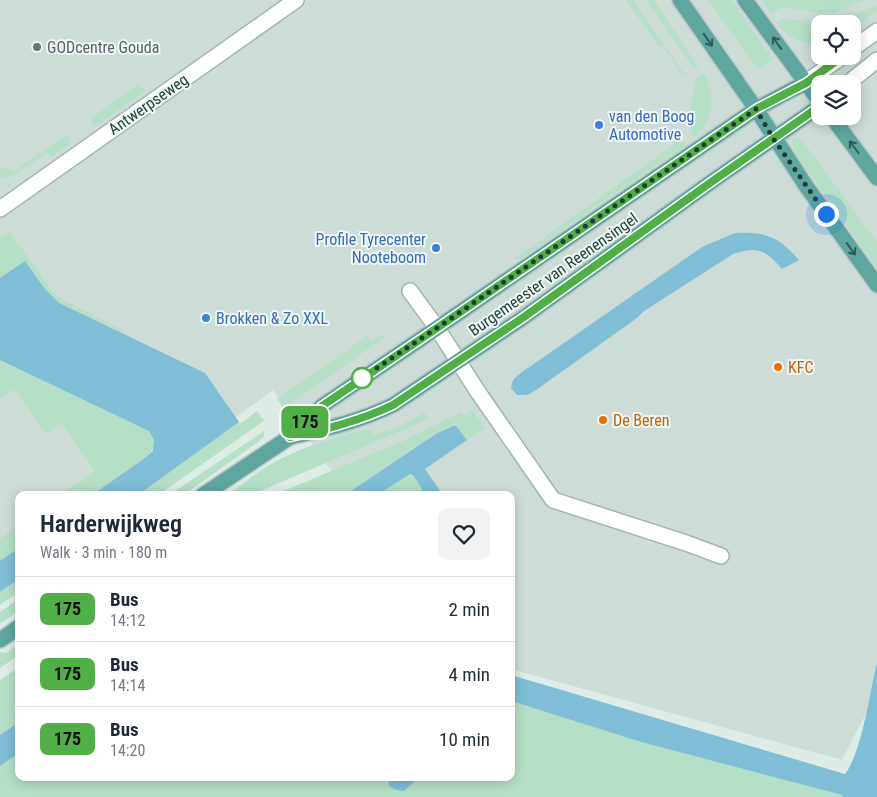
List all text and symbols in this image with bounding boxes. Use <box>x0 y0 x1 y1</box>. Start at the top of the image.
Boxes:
map controls <box>811 15 861 125</box>
button: locate <box>811 15 861 65</box>
one-way arrow <box>703 33 713 47</box>
one-way arrow <box>772 36 782 50</box>
place label: GODcentre Gouda <box>47 38 159 57</box>
marker: GODcentre Gouda <box>31 41 43 53</box>
street label: Antwerpseweg <box>105 70 192 139</box>
button: layers <box>811 75 861 125</box>
place label: van den Boog Automotive <box>609 107 694 144</box>
marker: van den Boog Automotive <box>593 119 605 131</box>
one-way arrow <box>849 140 859 154</box>
your location <box>814 202 839 227</box>
street label: Burgemeester van Reenensingel <box>465 209 641 340</box>
place label: Profile Tyrecenter Nooteboom <box>316 230 426 267</box>
marker: Profile Tyrecenter Nooteboom <box>430 242 442 254</box>
one-way arrow <box>846 242 857 255</box>
place label: Brokken & Zo XXL <box>216 309 329 328</box>
marker: Brokken & Zo XXL <box>200 312 212 324</box>
place label: KFC <box>788 358 814 377</box>
marker: KFC <box>772 361 784 373</box>
unlabelled marker <box>351 367 373 389</box>
line badge: 175 <box>276 406 334 438</box>
text: 175 <box>291 411 319 432</box>
place label: De Beren <box>613 411 670 430</box>
marker: De Beren <box>597 414 609 426</box>
button: heart <box>438 508 490 560</box>
text: Harderwijkweg <box>40 510 182 538</box>
text: Walk · 3 min · 180 m <box>40 543 167 562</box>
text: Bus <box>110 588 139 611</box>
text: 175 <box>54 598 81 619</box>
text: 2 min <box>448 598 490 621</box>
text: 14:12 <box>110 611 145 630</box>
text: Bus <box>110 653 139 676</box>
text: 175 <box>54 663 81 684</box>
text: 4 min <box>448 663 490 686</box>
text: 14:14 <box>110 676 145 695</box>
text: Bus <box>110 718 139 741</box>
text: 175 <box>54 728 81 749</box>
text: 10 min <box>439 728 490 751</box>
text: 14:20 <box>110 741 145 760</box>

